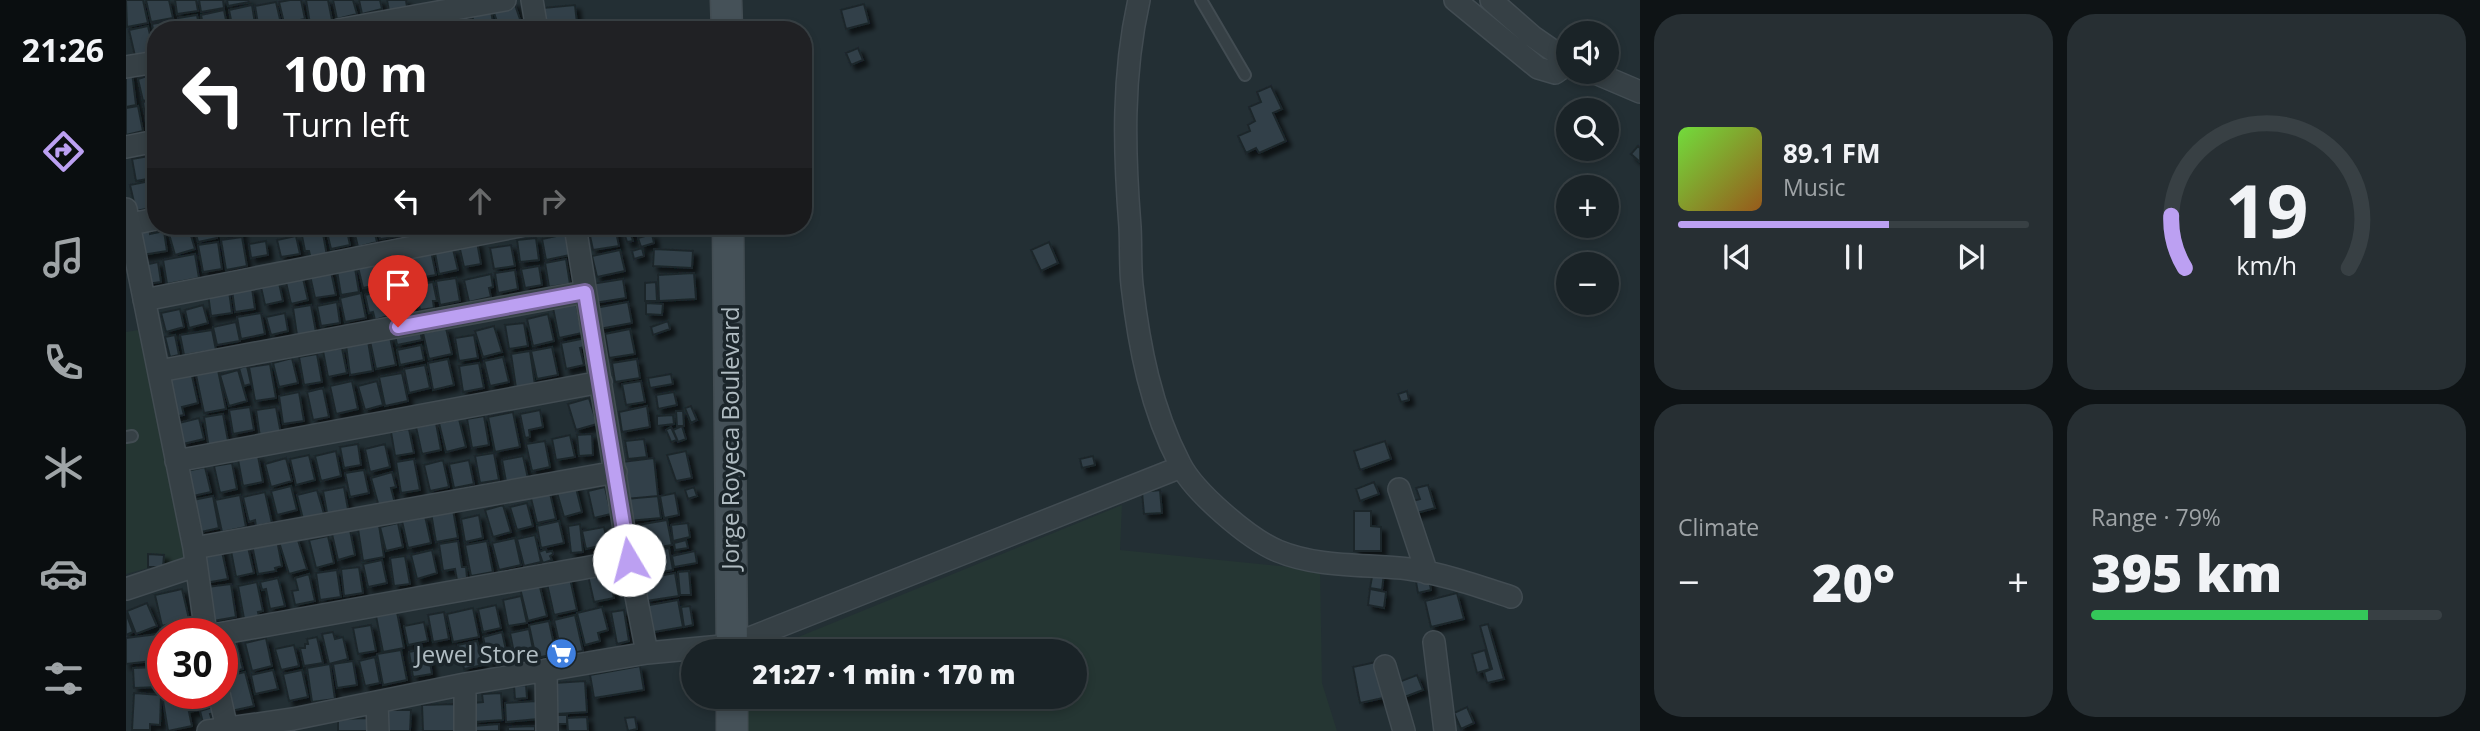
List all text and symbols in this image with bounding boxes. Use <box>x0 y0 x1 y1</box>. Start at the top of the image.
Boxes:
map controls <box>1556 21 1619 315</box>
button: sound <box>1556 21 1619 84</box>
text: 21:26 <box>22 28 104 71</box>
text: 100 m <box>283 40 428 106</box>
icon: left <box>168 49 259 140</box>
button: search <box>1556 98 1619 161</box>
text: Turn left <box>283 103 409 146</box>
icon: directions <box>39 127 88 176</box>
text: 89.1 FM <box>1783 135 1881 171</box>
text: 19 <box>2225 160 2308 259</box>
text: Music <box>1783 171 1846 203</box>
button: + <box>1556 175 1619 238</box>
icon: left <box>388 182 426 220</box>
icon: ahead <box>461 182 499 220</box>
icon: right <box>534 182 572 220</box>
icon: music <box>39 233 88 282</box>
icon: previous <box>1718 238 1756 276</box>
icon: pause <box>1835 238 1873 276</box>
icon: next <box>1952 238 1990 276</box>
text: km/h <box>2236 248 2297 282</box>
button: − <box>1556 252 1619 315</box>
pin <box>368 255 428 327</box>
icon: arrive <box>379 266 417 304</box>
street label: Jorge Royeca Boulevard <box>713 306 746 572</box>
icon: phone <box>39 338 88 387</box>
icon: climate <box>39 443 88 492</box>
text: Range · 79% <box>2091 501 2221 533</box>
text: Climate <box>1678 511 1759 543</box>
position arrow <box>592 523 666 597</box>
text: 395 km <box>2091 536 2282 607</box>
text: 20° <box>1812 546 1895 617</box>
icon: car <box>39 549 88 598</box>
text: − <box>1678 555 1700 607</box>
text: + <box>2007 555 2029 607</box>
speed limit sign: 30 <box>147 618 238 709</box>
supermarket icon: Jewel Store <box>545 636 579 670</box>
place label: Jewel Store <box>413 637 539 670</box>
icon: filters <box>39 654 88 703</box>
text: 21:27 · 1 min · 170 m <box>753 656 1015 692</box>

